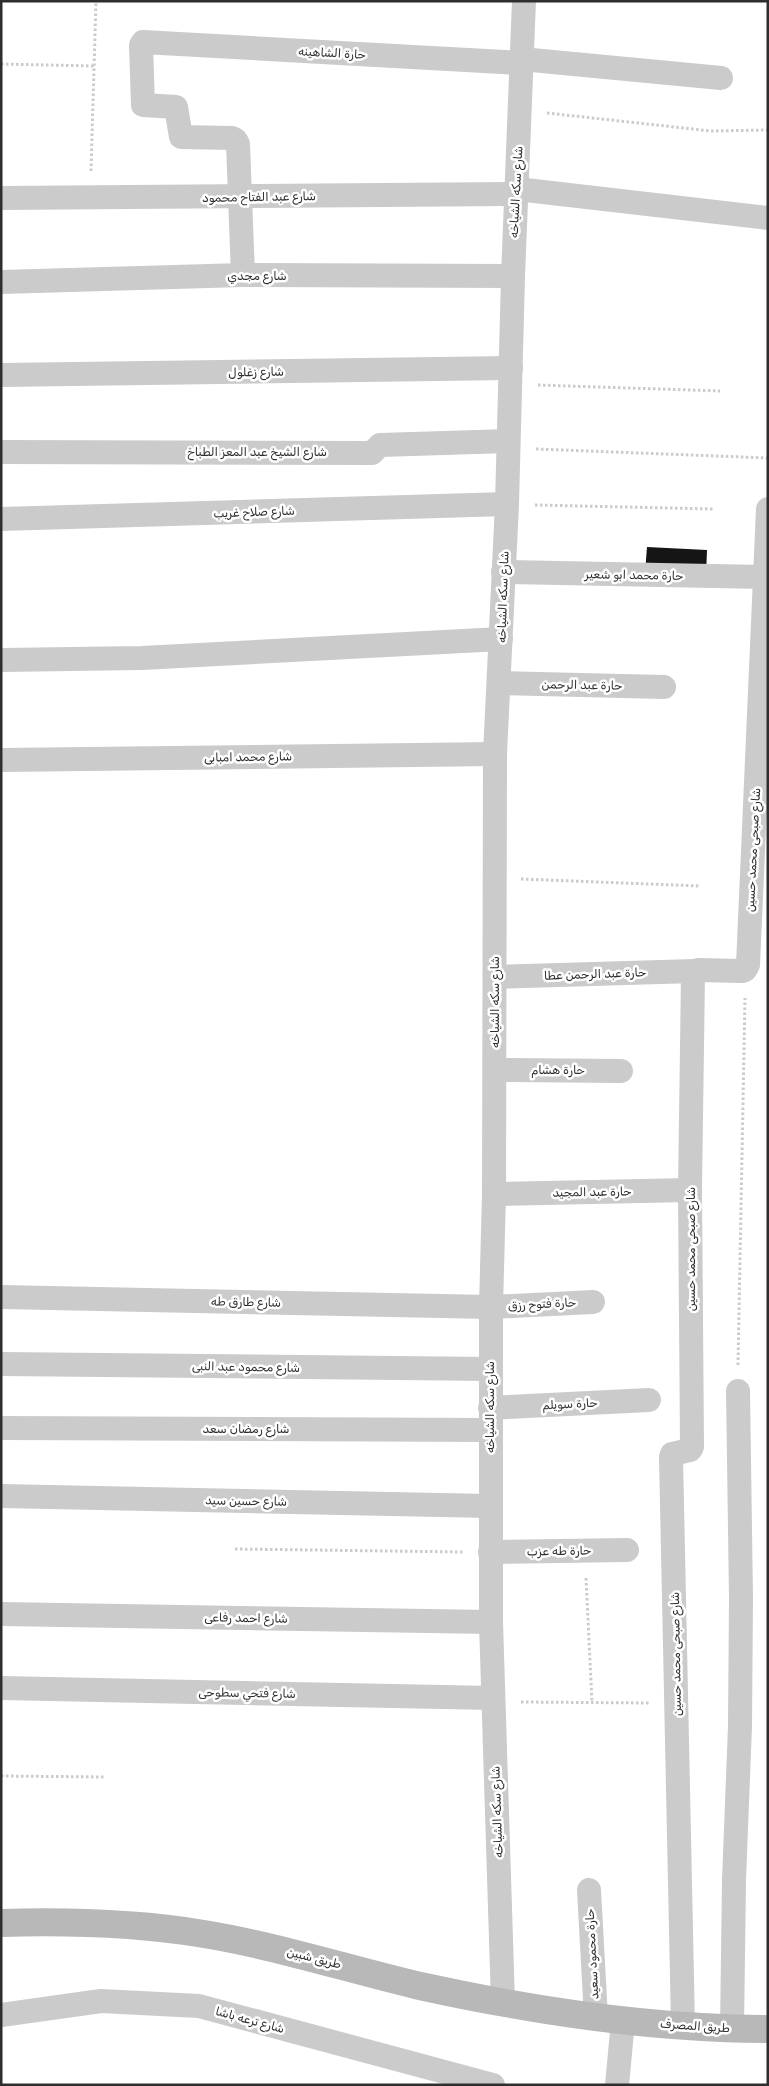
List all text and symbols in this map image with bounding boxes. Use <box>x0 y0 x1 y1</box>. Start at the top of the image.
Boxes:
street label: حارة الشاهينه <box>298 44 366 63</box>
street label: شارع سكه الشياخه <box>507 146 527 238</box>
street label: شارع عبد الفتاح محمود <box>202 189 316 207</box>
street label: شارع مجدي <box>227 269 287 285</box>
street label: شارع زغلول <box>228 365 284 381</box>
street label: شارع الشيخ عبد المعز الطباخ <box>187 445 327 461</box>
street label: شارع صلاح غريب <box>213 504 295 522</box>
street label: شارع سكه الشياخه <box>494 551 514 643</box>
street label: حارة محمد ابو شعير <box>583 567 684 584</box>
street label: حارة عبد الرحمن <box>541 677 622 694</box>
street label: شارع محمد امبابى <box>204 749 292 767</box>
street label: شارع صبحى محمد حسين <box>743 787 765 913</box>
street label: شارع سكه الشياخه <box>488 956 504 1048</box>
street label: حارة عبد الرحمن عطا <box>544 965 647 984</box>
street label: حارة هشام <box>531 1063 585 1079</box>
street label: حارة عبد المجيد <box>552 1184 632 1201</box>
street label: شارع صبحى محمد حسين <box>684 1187 700 1311</box>
street label: شارع طارق طه <box>211 1294 281 1312</box>
street label: حارة فتوح رزق <box>507 1295 577 1315</box>
street label: شارع محمود عبد النبى <box>192 1359 300 1377</box>
street label: شارع سكه الشياخه <box>483 1361 499 1453</box>
street label: حارة سويلم <box>542 1396 598 1413</box>
street label: شارع رمضان سعد <box>203 1422 290 1438</box>
street label: شارع حسين سيد <box>205 1493 287 1511</box>
street label: حارة طه عزب <box>526 1543 592 1560</box>
street label: شارع صبحى محمد حسين <box>668 1592 686 1716</box>
street label: شارع احمد رفاعى <box>204 1610 288 1628</box>
street label: شارع فتحي سطوحى <box>198 1685 296 1703</box>
street label: شارع سكه الشياخه <box>488 1766 508 1858</box>
street label: حارة محمود سعيد <box>583 1908 602 2000</box>
street label: طريق شبين <box>285 1945 343 1972</box>
street label: شارع ترعه باشا <box>213 2004 286 2038</box>
street label: طريق المصرف <box>660 2017 730 2036</box>

